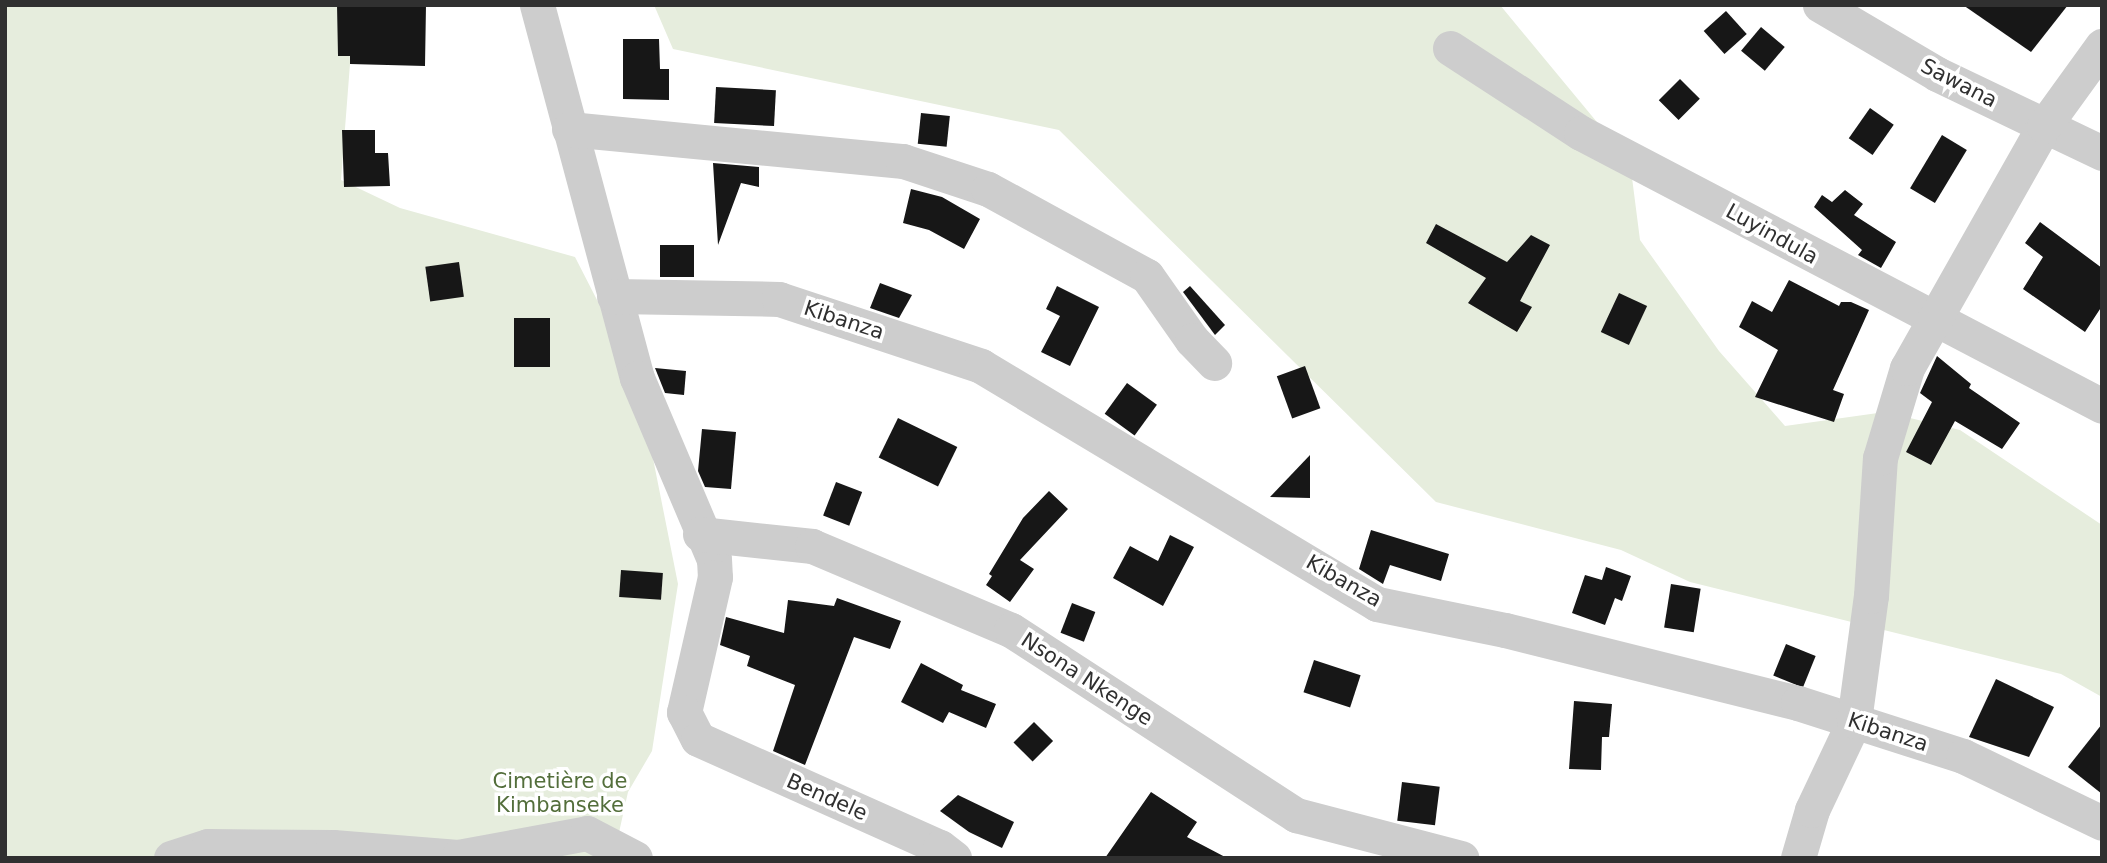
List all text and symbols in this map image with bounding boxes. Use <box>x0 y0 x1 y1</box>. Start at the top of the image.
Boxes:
street label: Sawana <box>1917 53 2001 113</box>
street label: Luyindula <box>1721 198 1823 270</box>
street label: Kibanza <box>801 295 887 345</box>
street label: Kibanza <box>1302 549 1386 613</box>
street label: Nsona Nkenge <box>1016 627 1158 731</box>
street label: Kibanza <box>1845 707 1931 757</box>
park label: Cimetière de Kimbanseke <box>493 768 627 818</box>
street label: Bendele <box>783 768 871 826</box>

